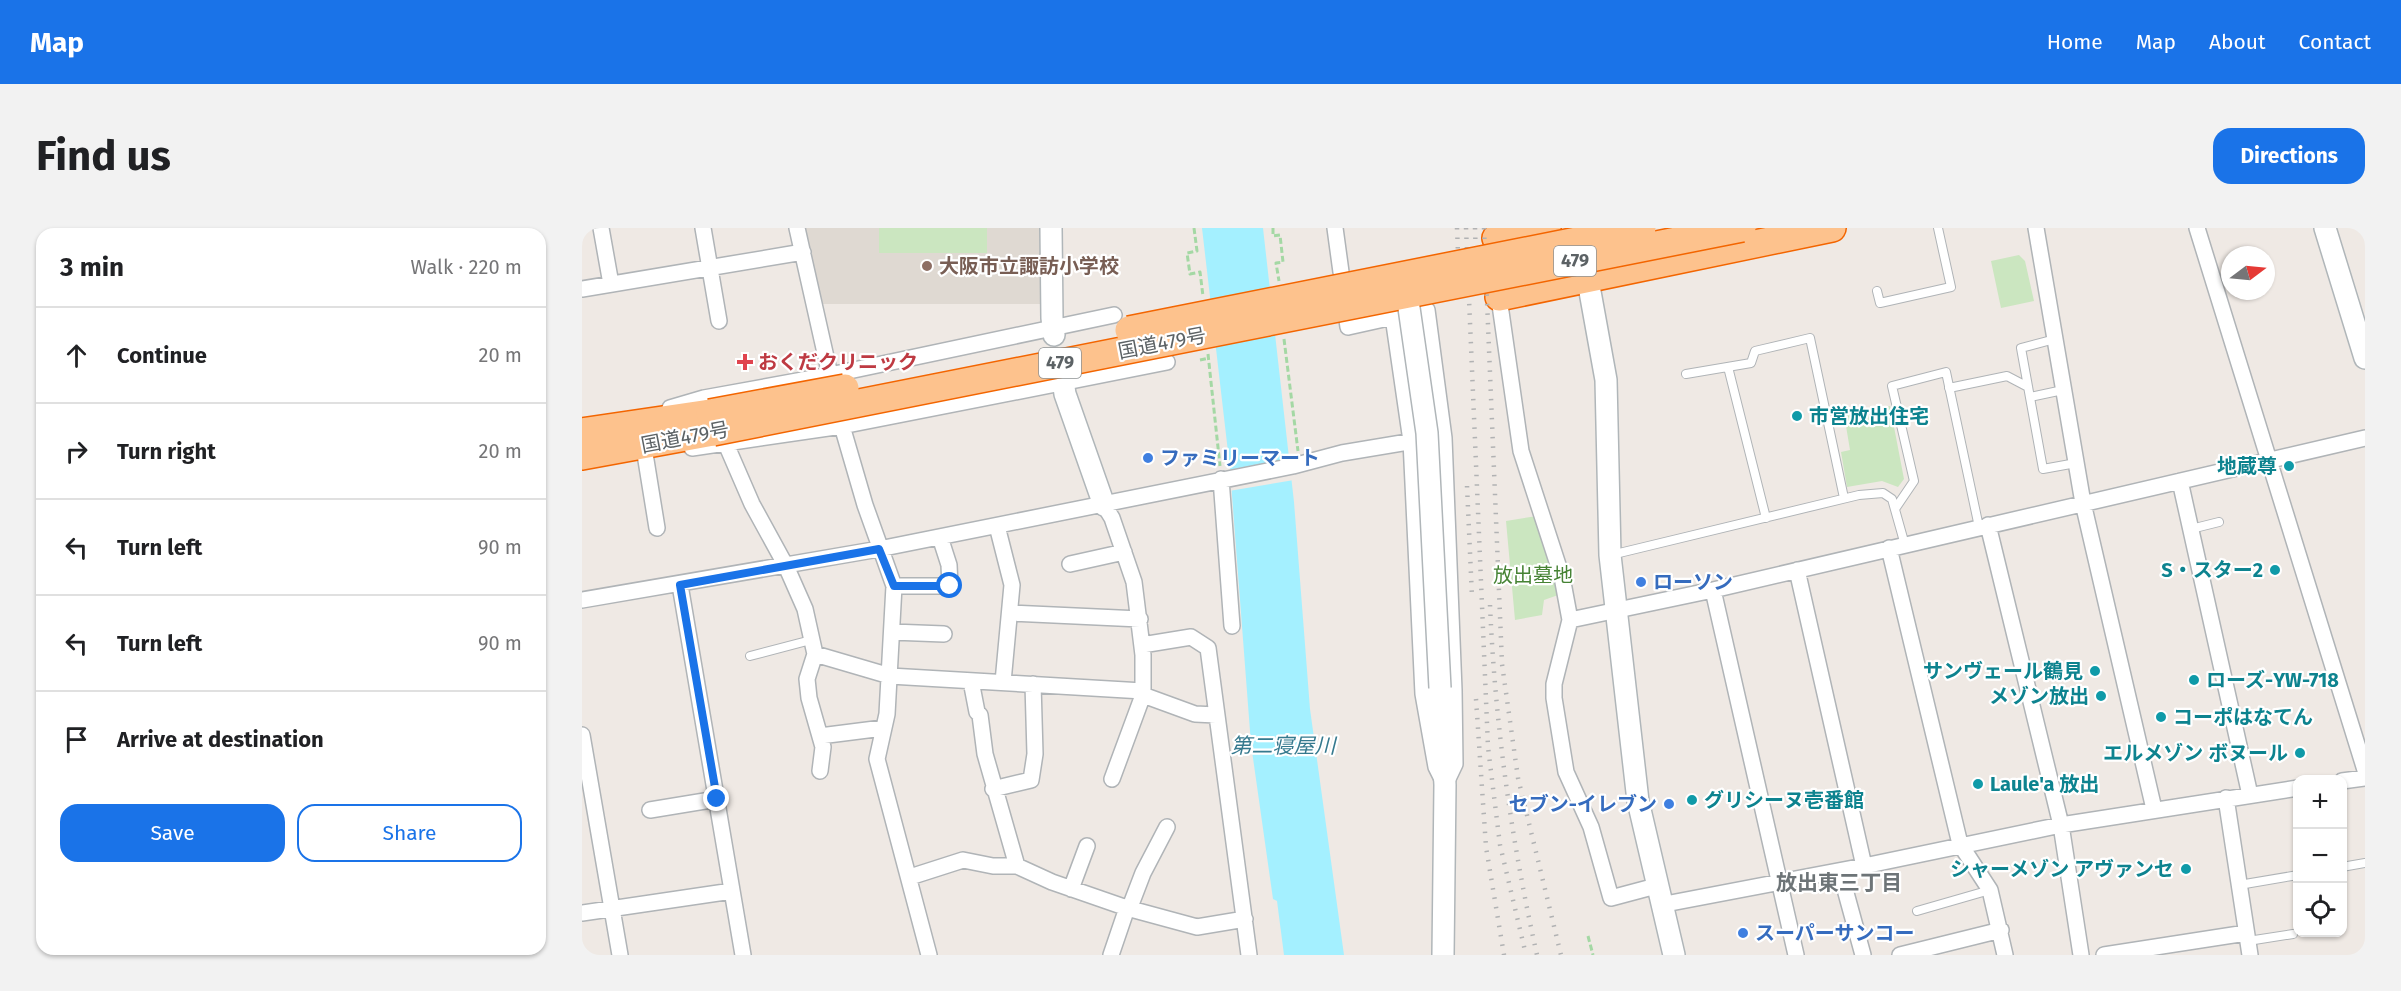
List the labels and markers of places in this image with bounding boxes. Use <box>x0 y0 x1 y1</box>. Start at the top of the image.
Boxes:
place label: 大阪市立諏訪小学校 <box>939 254 1119 278</box>
marker: 大阪市立諏訪小学校 <box>920 259 934 273</box>
place label: おくだクリニック <box>758 350 918 374</box>
marker: おくだクリニック <box>736 353 754 371</box>
place label: 市営放出住宅 <box>1809 404 1929 428</box>
marker: 市営放出住宅 <box>1790 409 1804 423</box>
place label: ファミリーマート <box>1160 446 1320 470</box>
marker: ファミリーマート <box>1141 451 1155 465</box>
place label: 地蔵尊 <box>2217 454 2277 478</box>
marker: 地蔵尊 <box>2282 459 2296 473</box>
place label: S・スター2 <box>2161 558 2263 582</box>
marker: S・スター2 <box>2268 563 2282 577</box>
place label: ローソン <box>1653 570 1733 594</box>
marker: ローソン <box>1634 575 1648 589</box>
place label: サンヴェール鶴見 <box>1923 659 2083 683</box>
marker: サンヴェール鶴見 <box>2088 664 2102 678</box>
place label: ローズ-YW-718 <box>2206 668 2339 692</box>
marker: ローズ-YW-718 <box>2187 673 2201 687</box>
place label: メゾン放出 <box>1989 684 2089 708</box>
marker: メゾン放出 <box>2094 689 2108 703</box>
place label: コーポはなてん <box>2173 705 2313 729</box>
marker: コーポはなてん <box>2154 710 2168 724</box>
place label: エルメゾン ボヌール <box>2103 741 2288 765</box>
marker: エルメゾン ボヌール <box>2293 746 2307 760</box>
place label: Laule'a 放出 <box>1990 772 2099 796</box>
marker: Laule'a 放出 <box>1971 777 1985 791</box>
place label: グリシーヌ壱番館 <box>1704 788 1864 812</box>
place label: セブン-イレブン <box>1509 792 1657 816</box>
marker: グリシーヌ壱番館 <box>1685 793 1699 807</box>
marker: セブン-イレブン <box>1662 797 1676 811</box>
place label: シャーメゾン アヴァンセ <box>1950 857 2174 881</box>
marker: シャーメゾン アヴァンセ <box>2179 862 2193 876</box>
place label: スーパーサンコー <box>1755 921 1914 945</box>
marker: スーパーサンコー <box>1736 926 1750 940</box>

